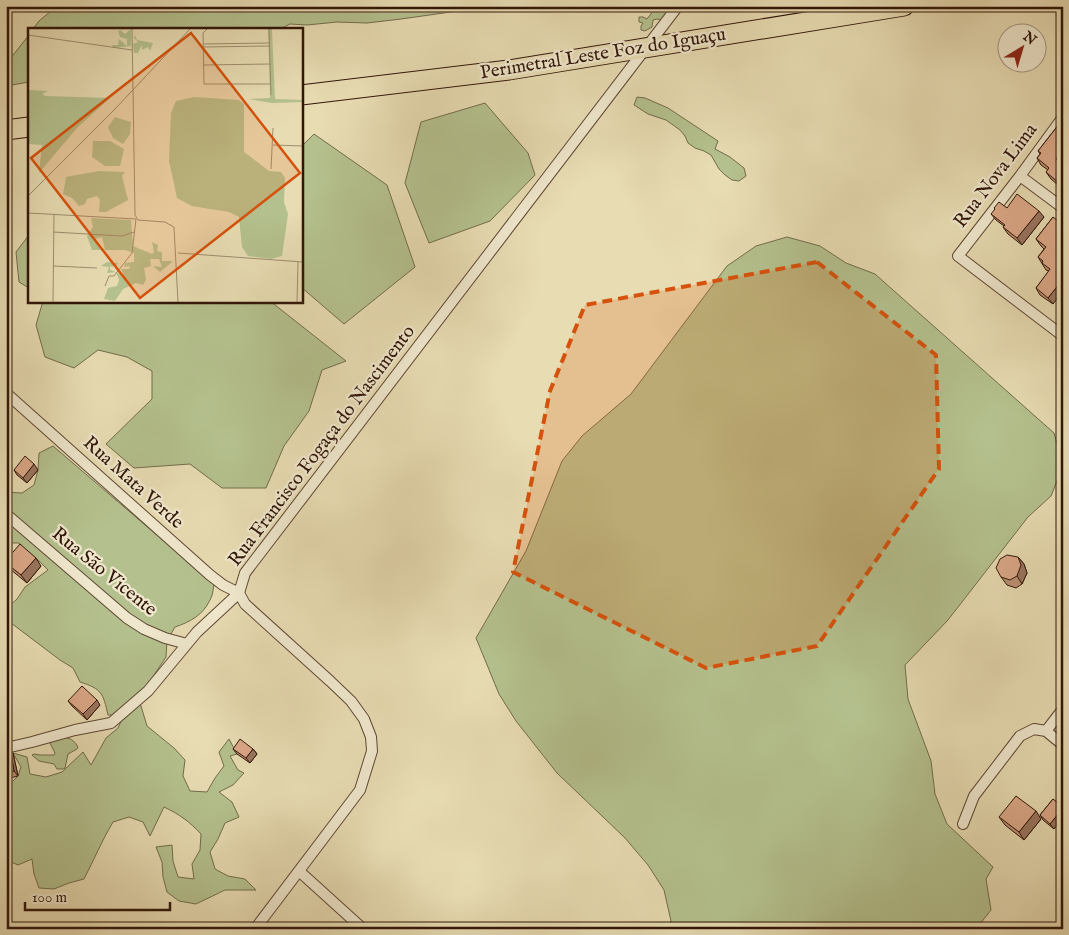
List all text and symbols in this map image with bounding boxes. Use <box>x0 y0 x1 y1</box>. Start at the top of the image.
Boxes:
north arrow <box>996 22 1046 72</box>
street label: Perimetral Leste Foz do Iguaçu <box>478 23 728 85</box>
text: N <box>1018 27 1040 49</box>
inset map <box>28 28 302 302</box>
street label: Rua Nova Lima <box>949 118 1044 233</box>
street label: Rua Francisco Fogaça do Nascimento <box>223 321 421 571</box>
street label: Rua Mata Verde <box>78 431 189 535</box>
street label: Rua São Vicente <box>47 522 162 622</box>
scale bar <box>25 880 170 912</box>
text: 100 m <box>32 888 68 907</box>

